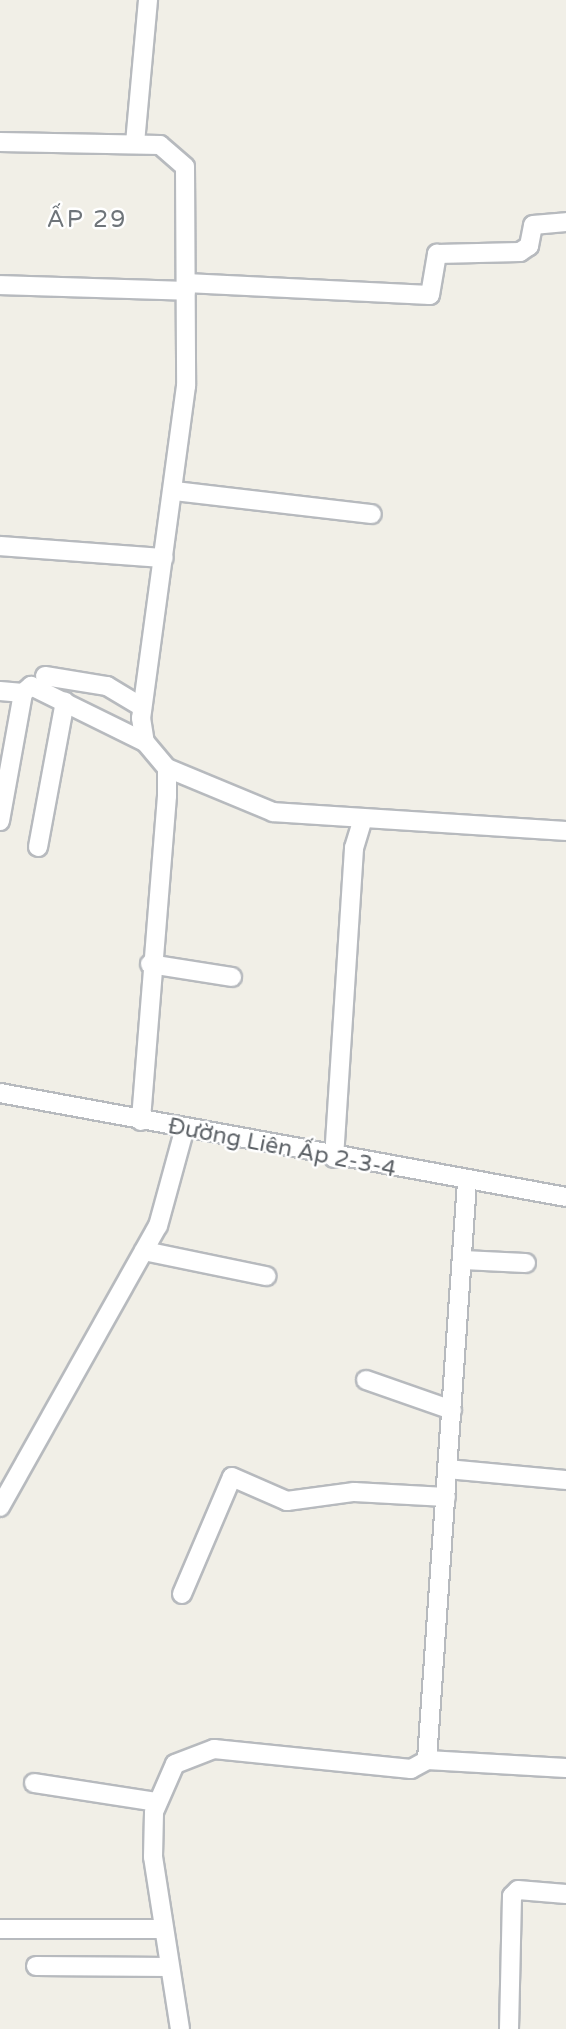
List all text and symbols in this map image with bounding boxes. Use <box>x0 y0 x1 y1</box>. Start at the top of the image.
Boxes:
district label: ẤP 29 <box>47 206 127 234</box>
street label: Đường Liên Ấp 2-3-4 <box>166 1112 398 1184</box>

